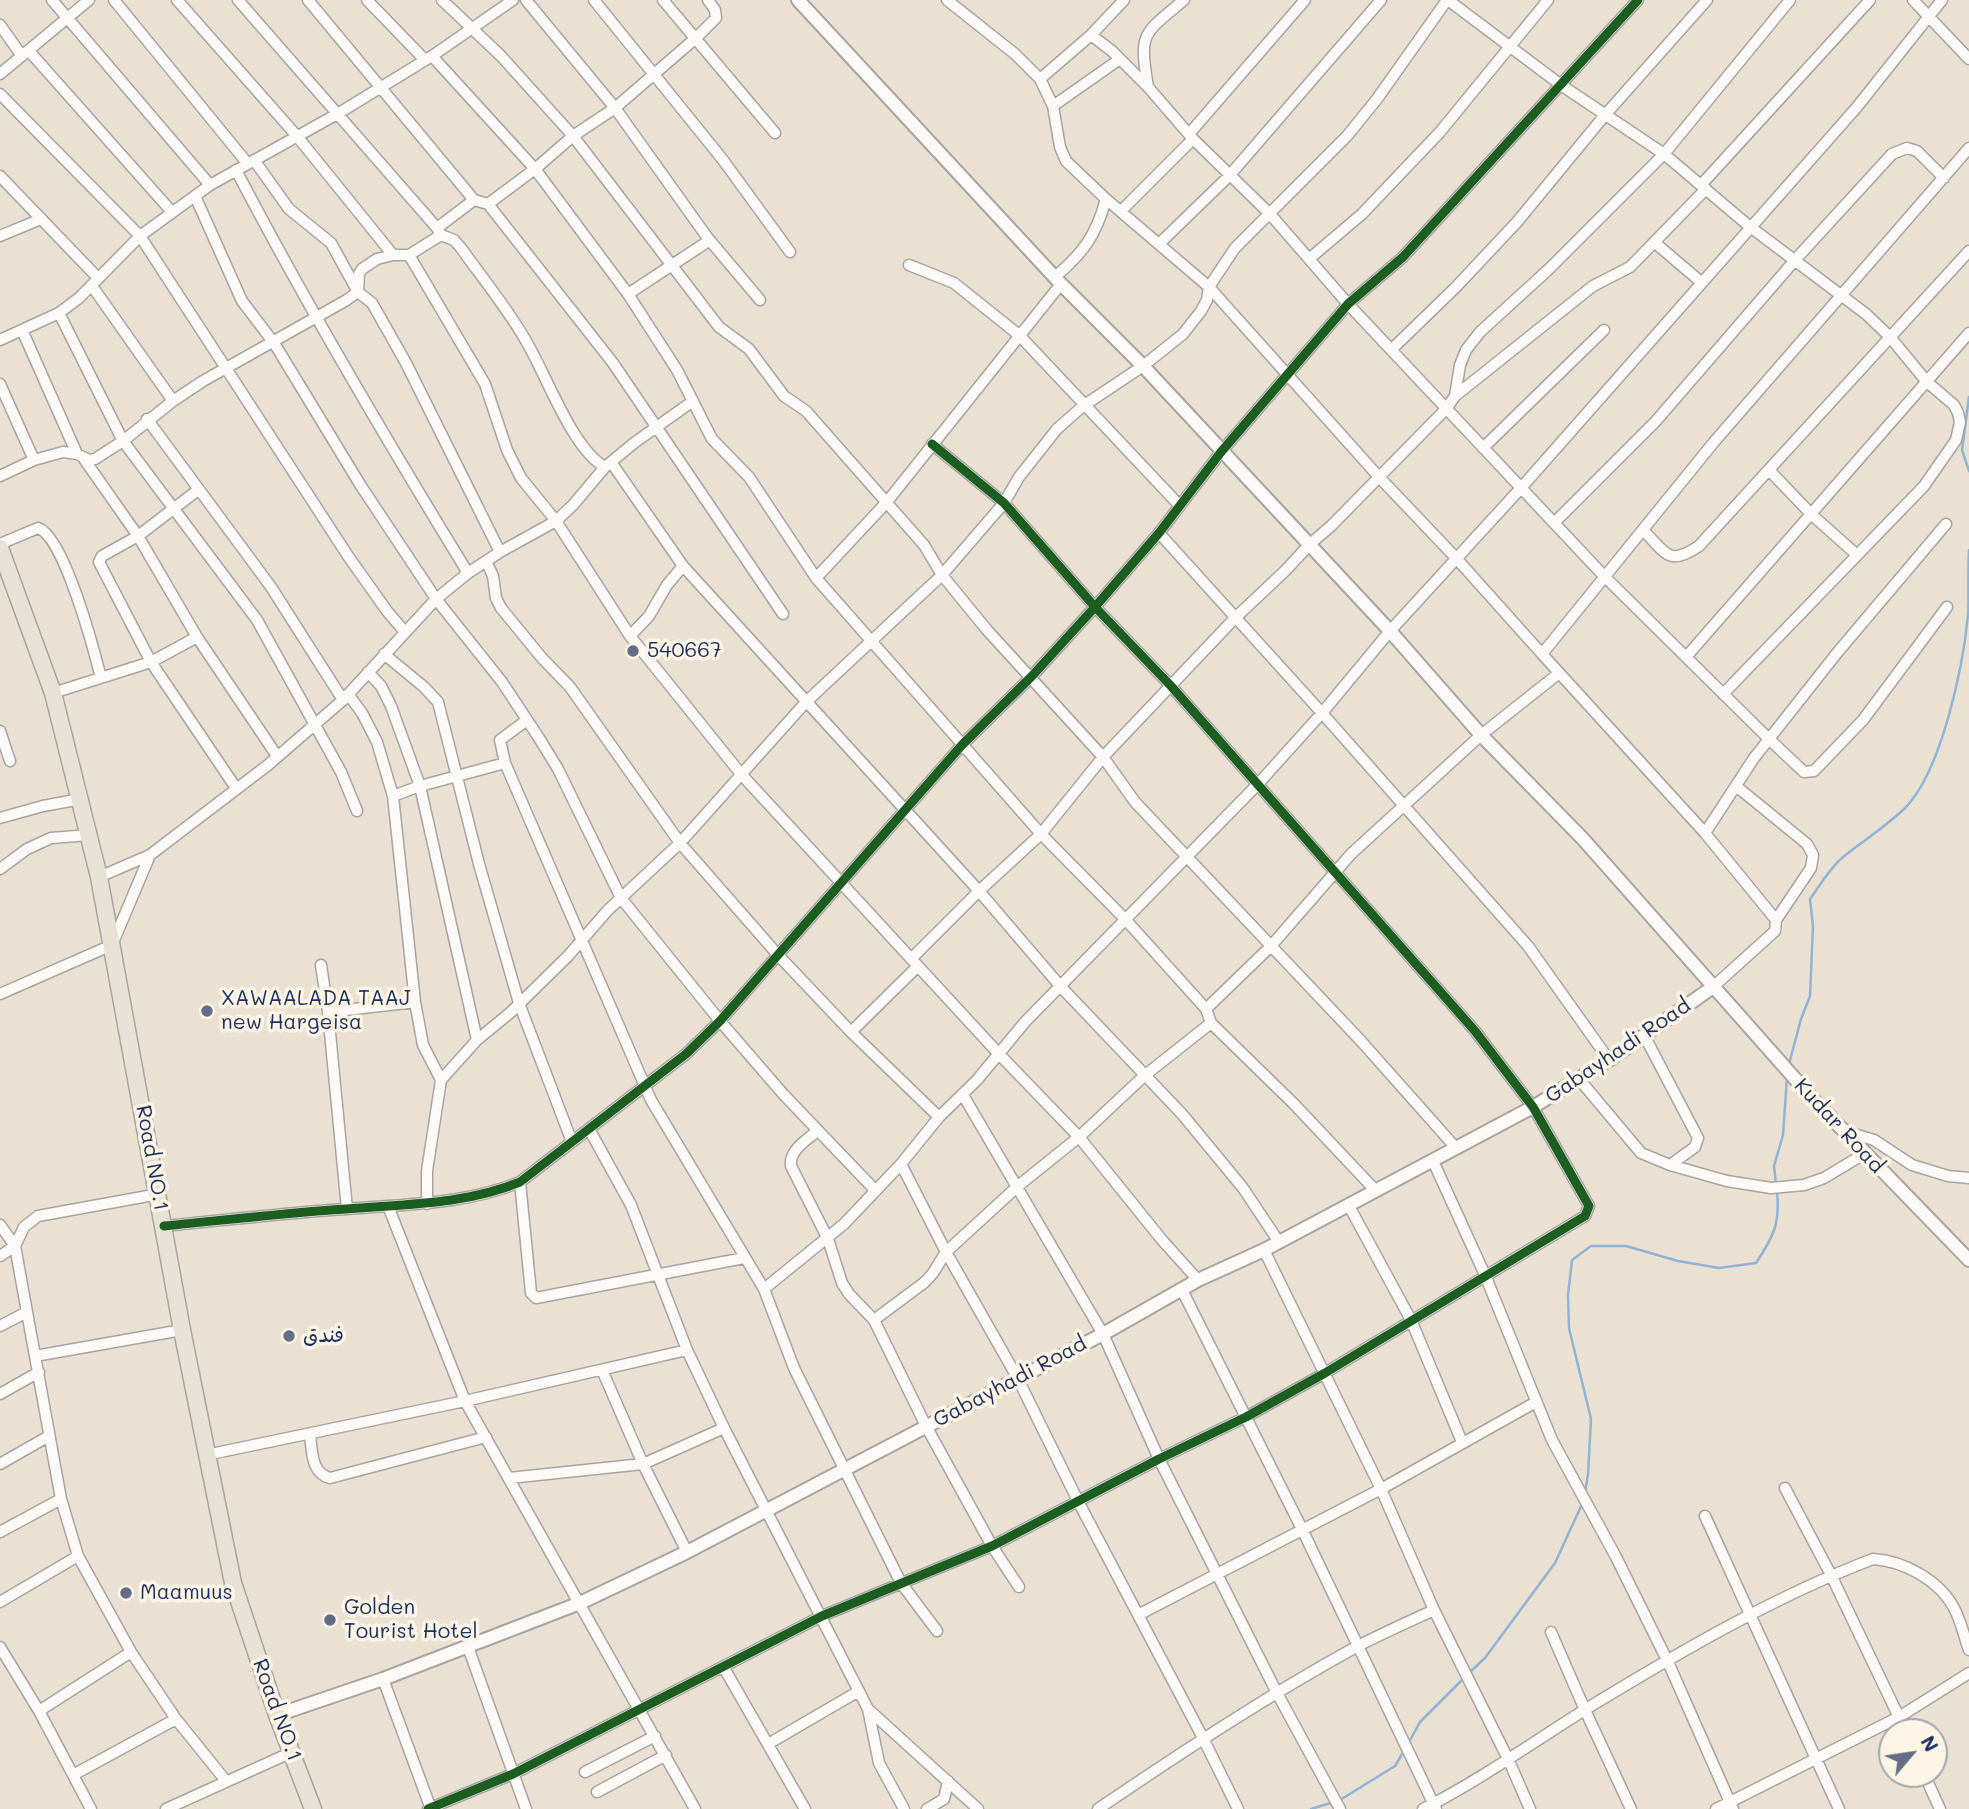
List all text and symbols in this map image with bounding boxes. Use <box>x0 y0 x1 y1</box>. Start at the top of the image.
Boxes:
place label: 540667 <box>647 638 722 664</box>
marker: 540667 <box>625 643 641 659</box>
place label: XAWAALADA TAAJ new Hargeisa <box>221 986 411 1036</box>
street label: Gabayhadi Road <box>1541 993 1695 1109</box>
marker: XAWAALADA TAAJ new Hargeisa <box>199 1003 215 1019</box>
street label: Kudar Road <box>1789 1073 1889 1179</box>
street label: Road NO.1 <box>130 1103 174 1213</box>
place label: فندق <box>303 1323 344 1349</box>
marker: فندق <box>281 1328 297 1344</box>
street label: Gabayhadi Road <box>929 1331 1091 1433</box>
place label: Maamuus <box>140 1580 233 1606</box>
marker: Maamuus <box>118 1585 134 1601</box>
place label: Golden Tourist Hotel <box>344 1595 478 1645</box>
marker: Golden Tourist Hotel <box>322 1612 338 1628</box>
street label: Road NO.1 <box>247 1656 307 1764</box>
north arrow <box>1878 1718 1948 1788</box>
text: N <box>1916 1731 1944 1756</box>

